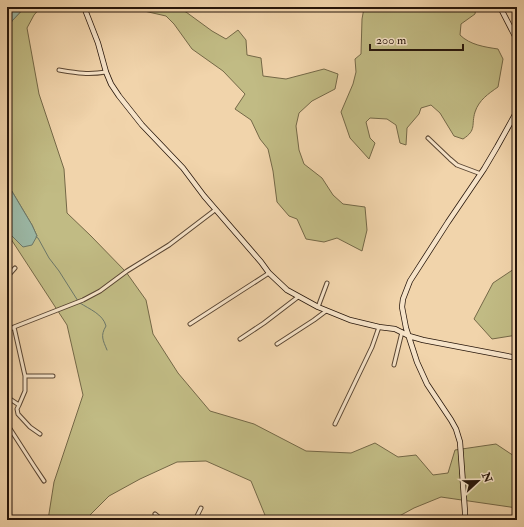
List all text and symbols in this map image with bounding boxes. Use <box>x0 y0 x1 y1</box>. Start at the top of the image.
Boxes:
scale bar <box>370 26 463 52</box>
text: 200 m <box>376 33 407 48</box>
north arrow <box>458 461 498 501</box>
text: N <box>479 470 495 486</box>

